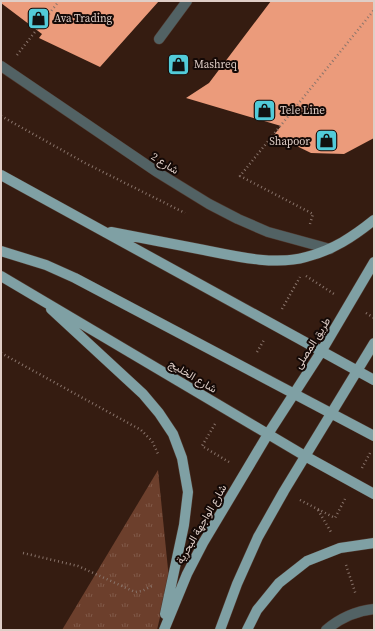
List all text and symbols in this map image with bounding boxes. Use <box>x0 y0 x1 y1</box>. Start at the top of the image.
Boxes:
shop icon: Ava Trading <box>26 5 52 31</box>
place label: Ava Trading <box>54 11 113 26</box>
shop icon: Mashreq <box>165 51 191 77</box>
place label: Mashreq <box>194 57 238 72</box>
shop icon: Tele Line <box>252 97 278 123</box>
place label: Tele Line <box>280 103 325 118</box>
shop icon: Shapoor <box>313 128 339 154</box>
place label: Shapoor <box>269 134 310 149</box>
street label: شارع 2 <box>148 149 182 178</box>
street label: طريق المصلى <box>291 315 334 372</box>
street label: شارع الخليج <box>166 356 220 397</box>
street label: شارع الواجهة البحرية <box>173 482 230 567</box>

